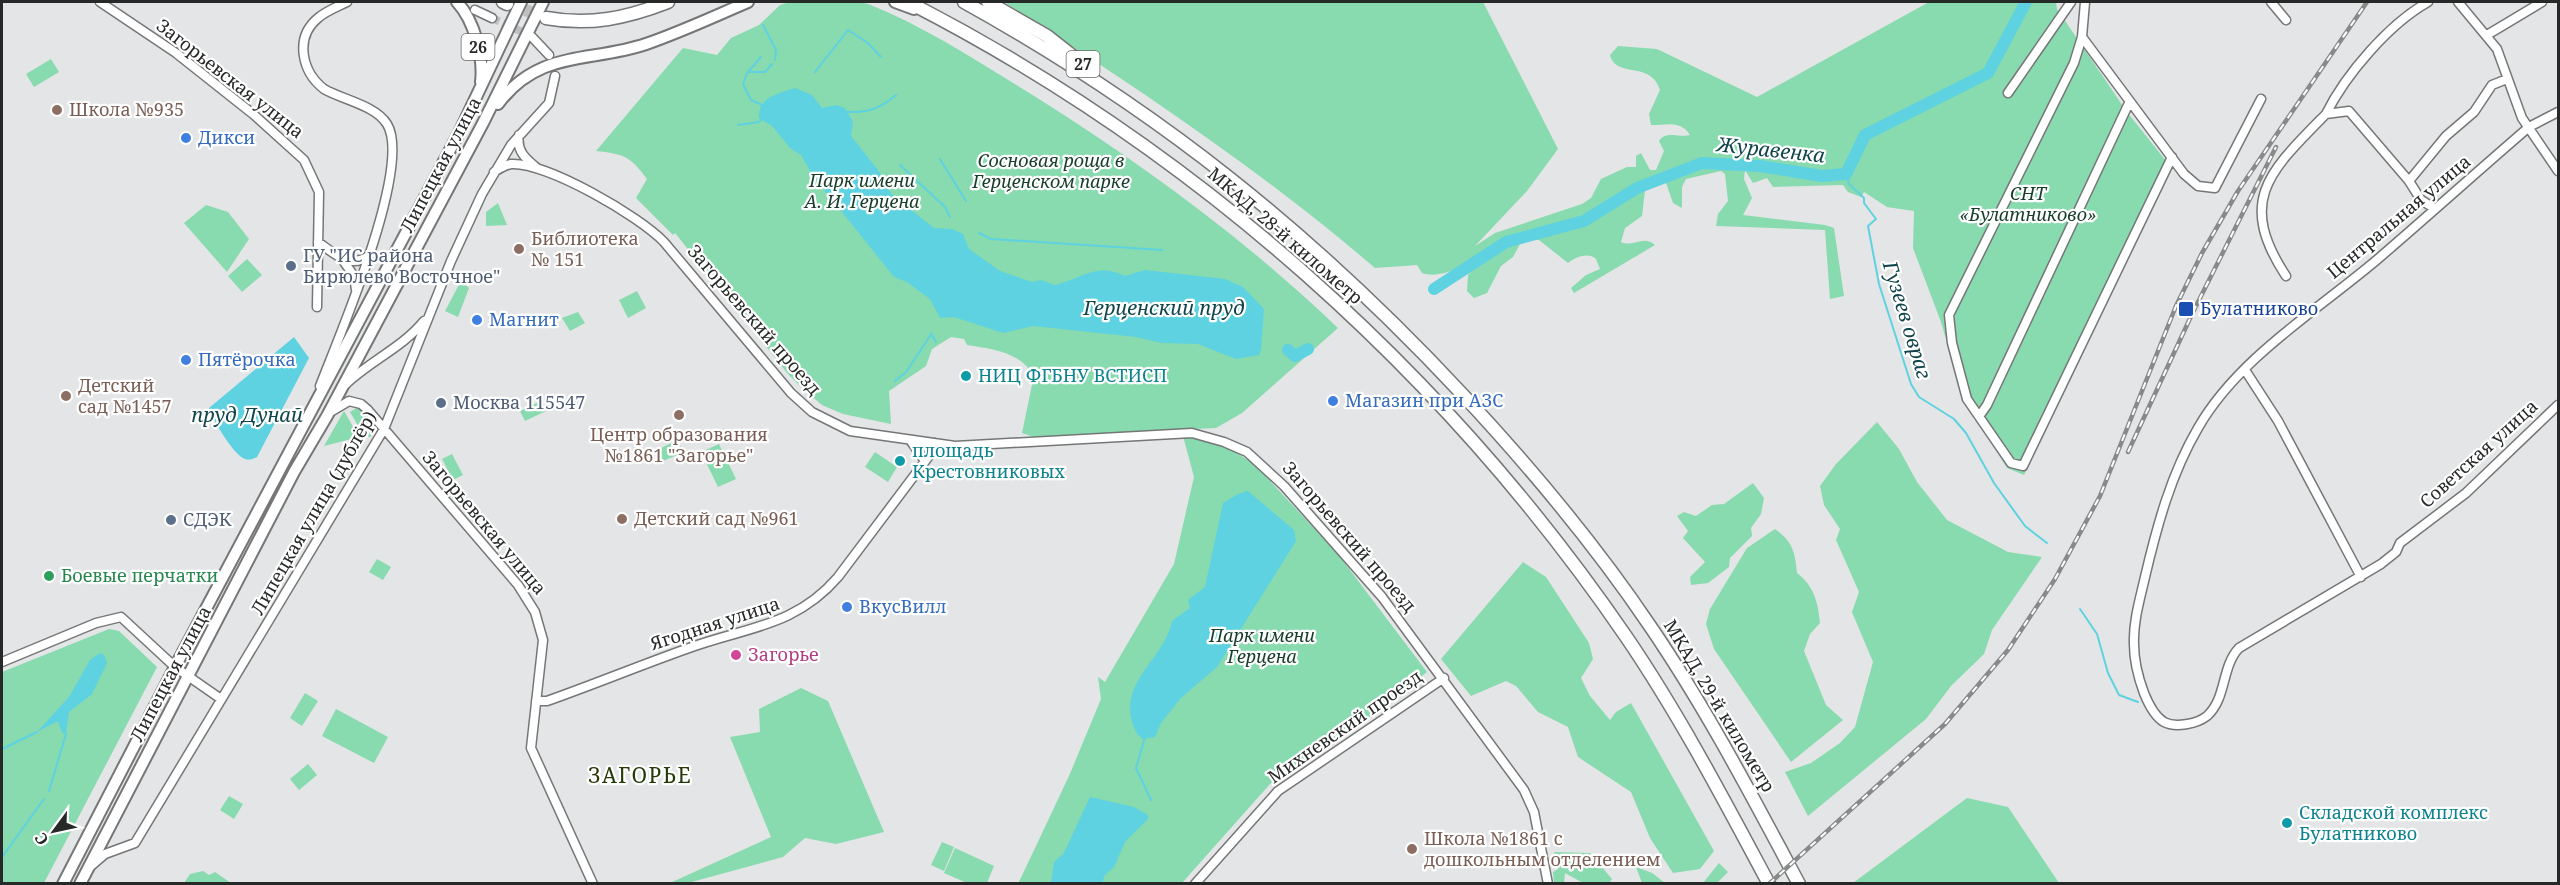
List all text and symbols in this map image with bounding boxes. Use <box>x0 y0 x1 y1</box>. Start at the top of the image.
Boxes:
street label: Загорьевская улица <box>152 13 309 143</box>
road number: 26 <box>462 34 494 60</box>
road number: 27 <box>1066 51 1100 77</box>
street label: Липецкая улица <box>394 93 486 236</box>
place label: Школа №935 <box>69 97 184 121</box>
marker: Школа №935 <box>50 103 64 117</box>
place label: Дикси <box>198 125 255 149</box>
water label: Журавенка <box>1714 130 1826 169</box>
marker: Дикси <box>179 131 193 145</box>
park label: Сосновая роща в Герценском парке <box>971 148 1130 193</box>
street label: Центральная улица <box>2321 149 2475 283</box>
street label: МКАД, 28-й километр <box>1203 161 1368 309</box>
park label: Парк имени А. И. Герцена <box>803 168 919 213</box>
park label: СНТ «Булатниково» <box>1960 181 2096 226</box>
place label: Библиотека № 151 <box>531 226 639 271</box>
street label: Загорьевский проезд <box>683 239 827 400</box>
marker: Библиотека № 151 <box>512 242 526 256</box>
place label: ГУ "ИС района Бирюлево Восточное" <box>303 243 500 288</box>
water label: Гузеев овраг <box>1876 257 1938 382</box>
marker: ГУ "ИС района Бирюлево Восточное" <box>284 259 298 273</box>
water label: Герценский пруд <box>1082 294 1245 321</box>
place label: Булатниково <box>2200 296 2318 320</box>
marker: Булатниково <box>2177 300 2195 318</box>
place label: Магнит <box>489 307 559 331</box>
marker: Магнит <box>470 313 484 327</box>
place label: Пятёрочка <box>198 347 296 371</box>
marker: Пятёрочка <box>179 353 193 367</box>
place label: НИЦ ФГБНУ ВСТИСП <box>978 363 1167 387</box>
marker: НИЦ ФГБНУ ВСТИСП <box>959 369 973 383</box>
place label: Детский сад №1457 <box>78 373 172 418</box>
place label: Магазин при АЗС <box>1345 388 1503 412</box>
marker: Детский сад №1457 <box>59 389 73 403</box>
place label: Москва 115547 <box>453 390 585 414</box>
marker: Магазин при АЗС <box>1326 394 1340 408</box>
street label: Советская улица <box>2414 394 2542 513</box>
marker: Москва 115547 <box>434 396 448 410</box>
water label: пруд Дунай <box>191 401 303 428</box>
street label: Липецкая улица (дублёр) <box>245 406 381 619</box>
marker: Центр образования №1861 "Загорье" <box>672 408 686 422</box>
place label: Центр образования №1861 "Загорье" <box>590 422 768 467</box>
place label: площадь Крестовниковых <box>912 438 1065 483</box>
street label: Загорьевская улица <box>417 445 552 599</box>
marker: площадь Крестовниковых <box>893 454 907 468</box>
street label: Загорьевский проезд <box>1278 456 1422 617</box>
place label: Детский сад №961 <box>634 506 799 530</box>
place label: СДЭК <box>183 507 232 531</box>
marker: Детский сад №961 <box>615 512 629 526</box>
marker: СДЭК <box>164 513 178 527</box>
place label: Боевые перчатки <box>61 563 218 587</box>
marker: Боевые перчатки <box>42 569 56 583</box>
street label: Ягодная улица <box>646 591 782 656</box>
place label: ВкусВилл <box>859 594 947 618</box>
marker: ВкусВилл <box>840 600 854 614</box>
street label: Липецкая улица <box>124 602 216 745</box>
street label: МКАД, 29-й километр <box>1659 615 1781 796</box>
park label: Парк имени Герцена <box>1208 623 1315 668</box>
place label: Загорье <box>748 642 819 666</box>
marker: Загорье <box>729 648 743 662</box>
street label: Михневский проезд <box>1263 664 1426 788</box>
district label: ЗАГОРЬЕ <box>588 761 692 789</box>
place label: Складской комплекс Булатниково <box>2299 800 2488 845</box>
north arrow <box>24 801 84 861</box>
marker: Складской комплекс Булатниково <box>2280 816 2294 830</box>
place label: Школа №1861 с дошкольным отделением <box>1424 826 1661 871</box>
text: С <box>29 829 54 850</box>
marker: Школа №1861 с дошкольным отделением <box>1405 842 1419 856</box>

